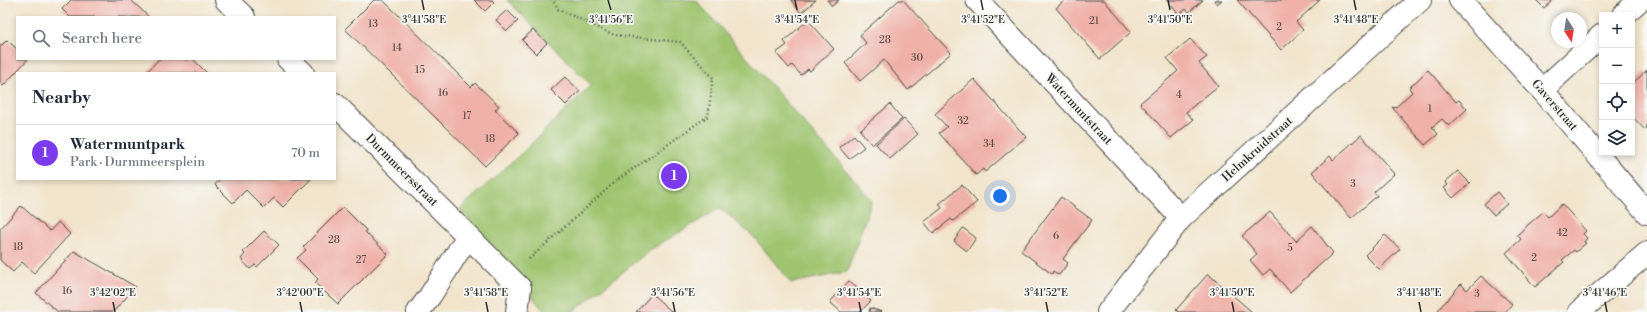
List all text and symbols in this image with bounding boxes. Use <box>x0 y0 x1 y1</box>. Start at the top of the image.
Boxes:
north arrow <box>1551 12 1587 48</box>
map controls <box>1599 12 1635 156</box>
button: + <box>1599 12 1635 48</box>
text: 3°41'58"E <box>402 14 446 26</box>
text: 3°41'56"E <box>589 14 633 26</box>
text: 3°41'54"E <box>775 14 819 26</box>
text: 3°41'52"E <box>961 14 1005 26</box>
text: 3°41'50"E <box>1148 14 1192 26</box>
text: 3°41'48"E <box>1334 14 1378 26</box>
house number: 21 <box>1089 15 1100 27</box>
search box <box>16 16 336 60</box>
house number: 13 <box>368 18 378 30</box>
house number: 2 <box>1276 21 1282 33</box>
icon: search <box>30 27 52 49</box>
text: Search here <box>62 29 142 48</box>
house number: 28 <box>879 34 891 46</box>
house number: 14 <box>392 42 402 54</box>
button: − <box>1599 48 1635 84</box>
house number: 30 <box>911 52 923 64</box>
house number: 15 <box>415 64 425 76</box>
street label: Watermuntstraat <box>1041 70 1116 149</box>
street label: Gaverstraat <box>1528 77 1581 135</box>
button: locate <box>1599 84 1635 120</box>
text: Nearby <box>32 87 91 109</box>
house number: 16 <box>438 87 448 99</box>
house number: 4 <box>1176 89 1182 101</box>
house number: 1 <box>1428 103 1433 115</box>
house number: 17 <box>463 110 471 122</box>
street label: Helmkruidstraat <box>1219 113 1296 185</box>
house number: 32 <box>957 115 969 127</box>
button: layers <box>1599 120 1635 156</box>
street label: Durmmeersstraat <box>362 131 442 210</box>
house number: 18 <box>485 133 495 145</box>
text: Watermuntpark <box>70 135 185 154</box>
house number: 34 <box>983 138 995 150</box>
text: 1 <box>42 145 48 161</box>
text: 70 m <box>291 145 320 161</box>
text: Park · Durmmeersplein <box>70 154 205 170</box>
pin: 1 <box>661 161 687 191</box>
house number: 3 <box>1350 178 1356 190</box>
your location <box>990 186 1010 206</box>
house number: 42 <box>1556 227 1568 239</box>
house number: 6 <box>1053 230 1059 242</box>
house number: 28 <box>328 234 340 246</box>
house number: 18 <box>13 241 23 253</box>
house number: 5 <box>1287 242 1293 254</box>
house number: 2 <box>1531 252 1537 264</box>
house number: 27 <box>356 254 366 266</box>
house number: 16 <box>62 285 72 297</box>
text: 3°42'02"E <box>90 287 136 299</box>
text: 3°42'00"E <box>276 287 324 299</box>
text: 3°41'58"E <box>464 287 508 299</box>
text: 3°41'56"E <box>651 287 695 299</box>
text: 3°41'54"E <box>837 287 881 299</box>
text: 3°41'52"E <box>1024 287 1068 299</box>
text: 3°41'50"E <box>1210 287 1254 299</box>
text: 3°41'48"E <box>1397 287 1441 299</box>
text: 3°41'46"E <box>1583 287 1627 299</box>
house number: 3 <box>1474 288 1480 300</box>

